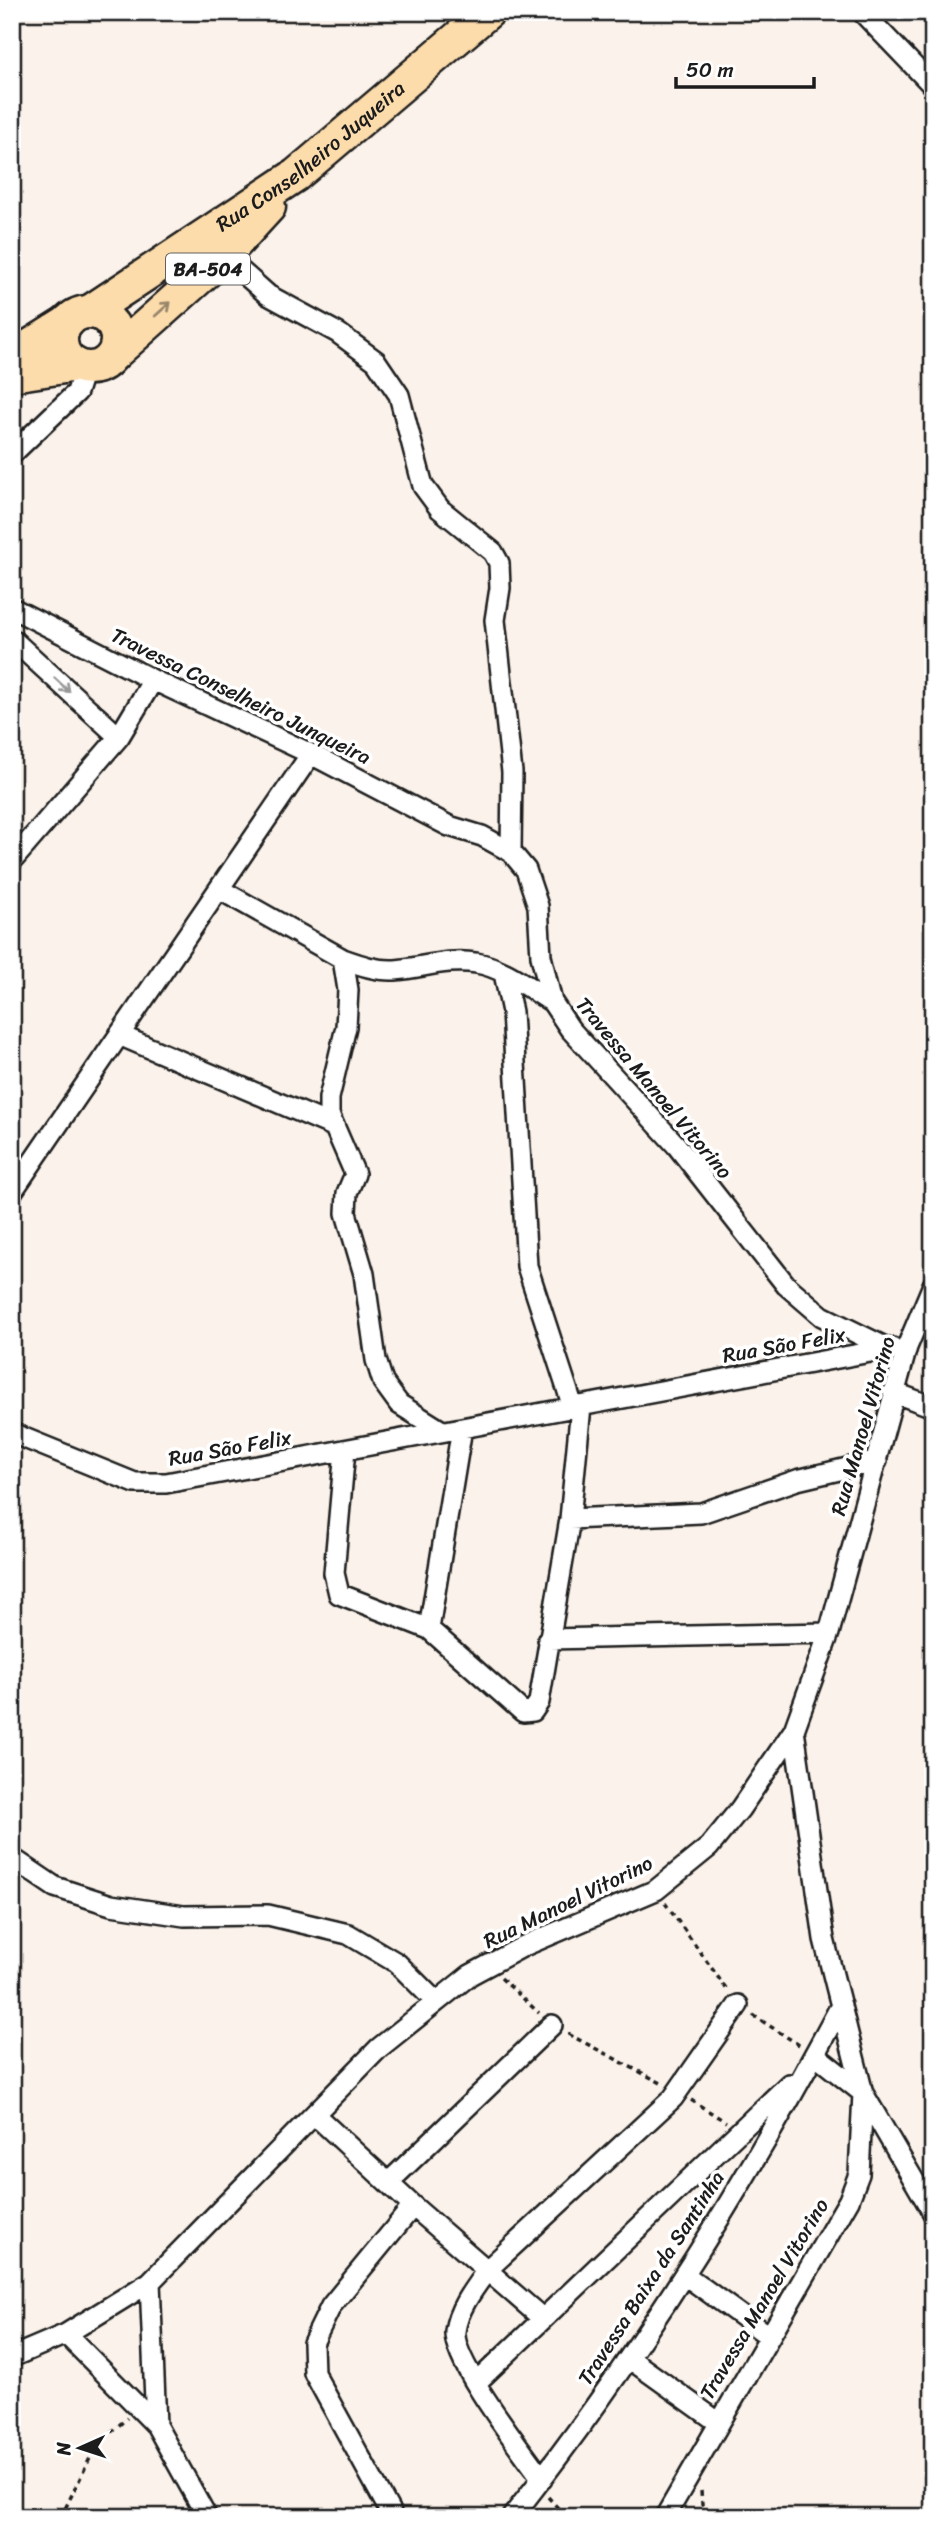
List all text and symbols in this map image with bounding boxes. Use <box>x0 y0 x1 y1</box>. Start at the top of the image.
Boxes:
scale bar <box>676 46 814 90</box>
text: 50 m <box>686 51 734 89</box>
street label: Rua Conselheiro Juqueira <box>208 70 414 242</box>
road number: BA-504 <box>166 254 250 284</box>
one-way arrow <box>154 301 172 317</box>
street label: Travessa Conselheiro Junqueira <box>104 616 378 776</box>
one-way arrow <box>53 677 71 693</box>
street label: Travessa Manoel Vitorino <box>566 988 743 1188</box>
street label: Rua São Felix <box>719 1315 849 1375</box>
street label: Rua Manoel Vitorino <box>819 1332 907 1520</box>
street label: Rua São Felix <box>165 1418 295 1478</box>
street label: Rua Manoel Vitorino <box>477 1844 659 1960</box>
street label: Travessa Baixa da Santinha <box>567 2162 735 2393</box>
street label: Travessa Manoel Vitorino <box>689 2191 840 2407</box>
north arrow <box>46 2414 116 2484</box>
text: N <box>47 2441 80 2457</box>

